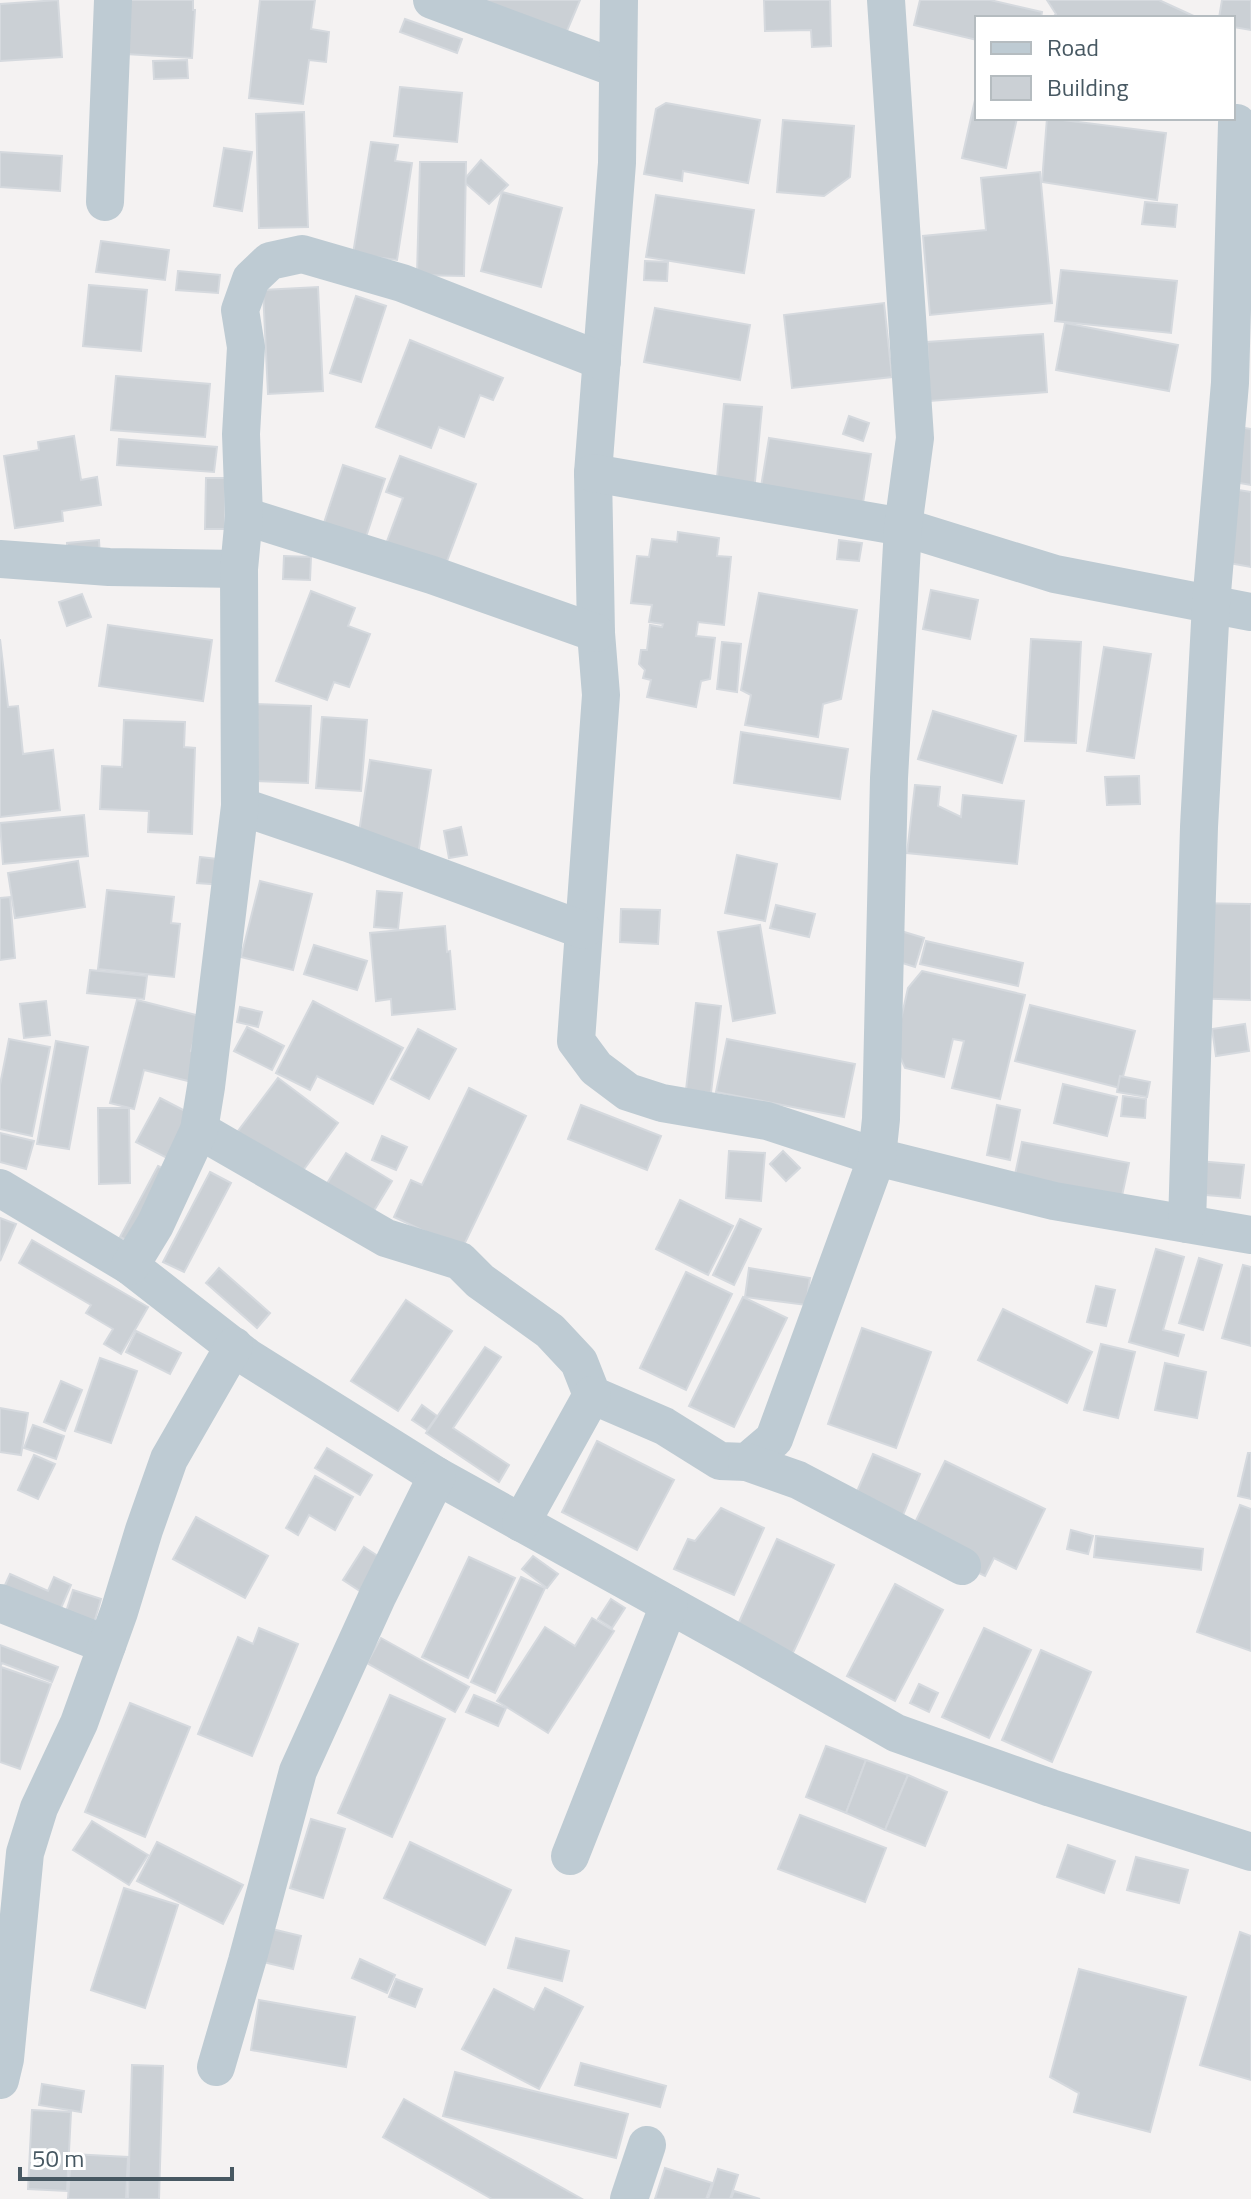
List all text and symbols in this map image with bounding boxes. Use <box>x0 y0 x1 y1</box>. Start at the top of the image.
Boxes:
legend <box>975 16 1235 120</box>
text: Road <box>1047 29 1099 65</box>
text: Building <box>1047 69 1129 105</box>
scale bar <box>20 2131 232 2181</box>
text: 50 m <box>32 2140 84 2176</box>

